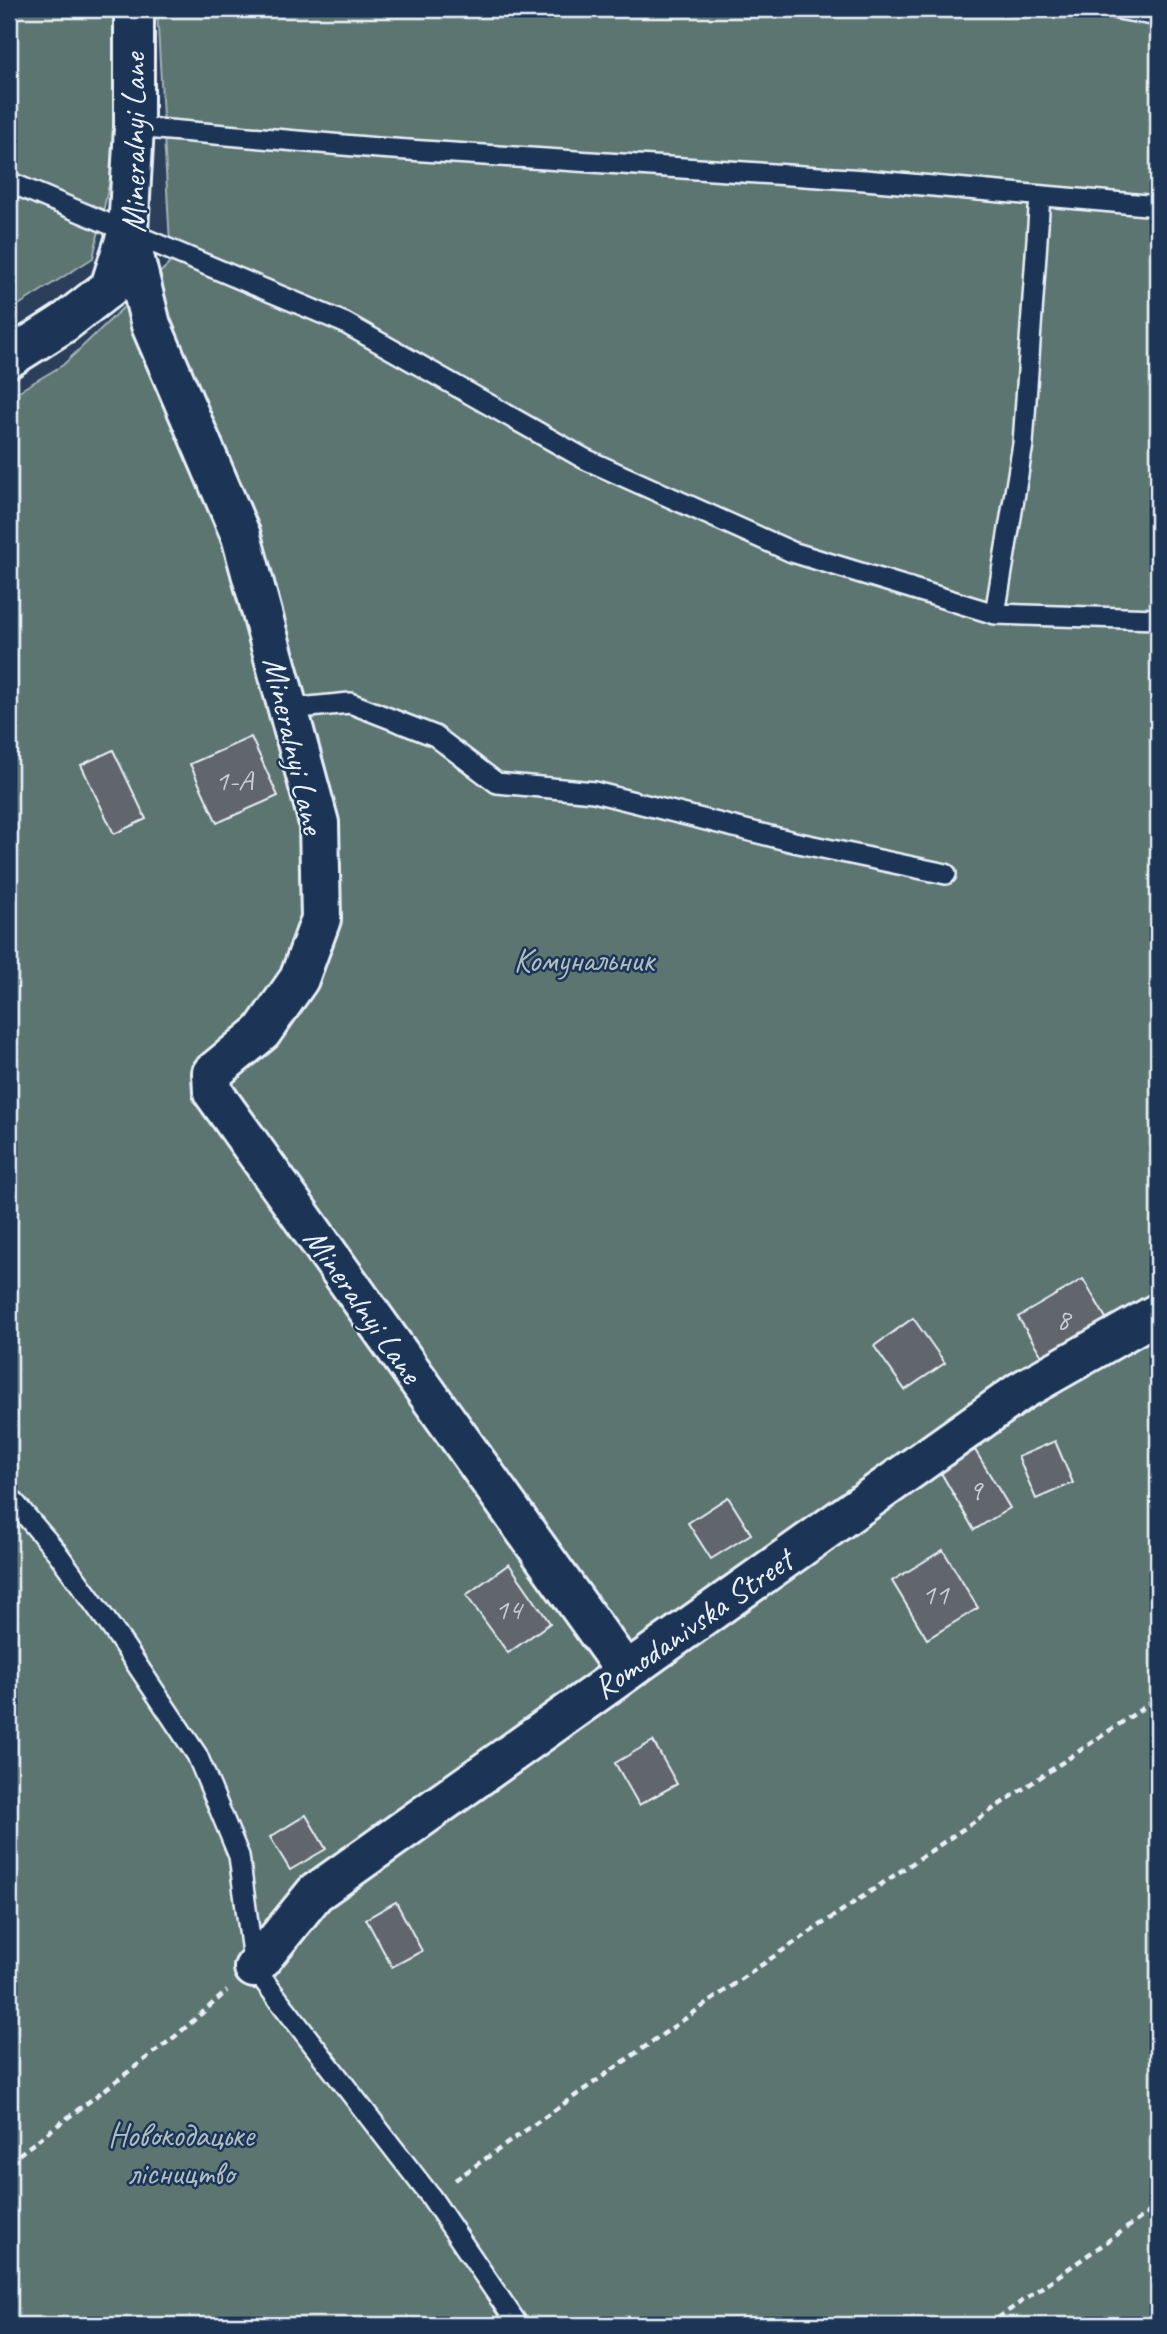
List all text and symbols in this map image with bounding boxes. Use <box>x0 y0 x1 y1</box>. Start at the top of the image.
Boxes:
street label: Mineralnyi Lane <box>113 51 155 233</box>
street label: Mineralnyi Lane <box>253 653 335 840</box>
house number: 1-А <box>215 761 255 799</box>
park label: Комунальник <box>514 939 656 981</box>
street label: Mineralnyi Lane <box>294 1220 433 1393</box>
house number: 8 <box>1056 1300 1072 1338</box>
house number: 9 <box>968 1471 984 1509</box>
street label: Romodanivska Street <box>585 1537 804 1708</box>
house number: 11 <box>922 1575 950 1613</box>
house number: 14 <box>495 1590 524 1628</box>
park label: Новокодацьке лісництво <box>108 2114 256 2194</box>

